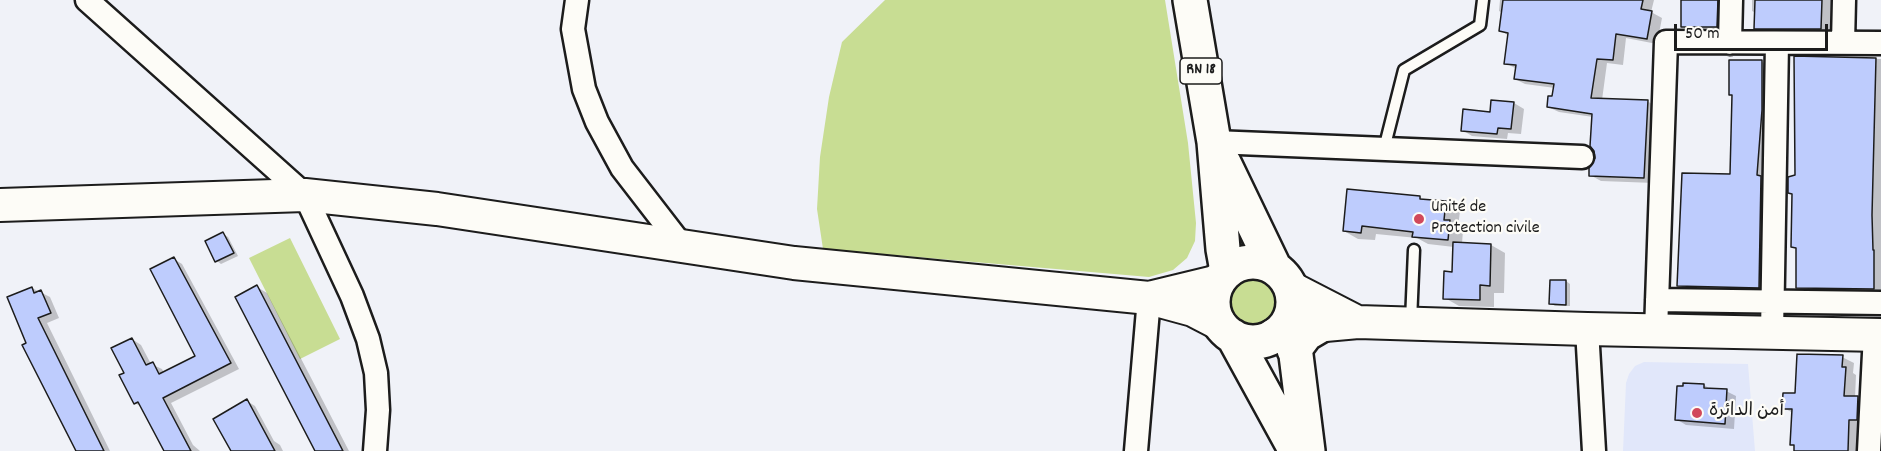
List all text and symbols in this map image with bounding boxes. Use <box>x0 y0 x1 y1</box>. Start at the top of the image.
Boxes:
scale bar <box>1677 12 1832 50</box>
text: 50 m <box>1685 22 1720 47</box>
road number: RN 18 <box>1180 58 1222 84</box>
place label: Unité de Protection civile <box>1431 198 1540 240</box>
marker: Unité de Protection civile <box>1412 212 1426 226</box>
place label: أمن الدائرة <box>1709 402 1784 424</box>
marker: أمن الدائرة <box>1690 406 1704 420</box>

